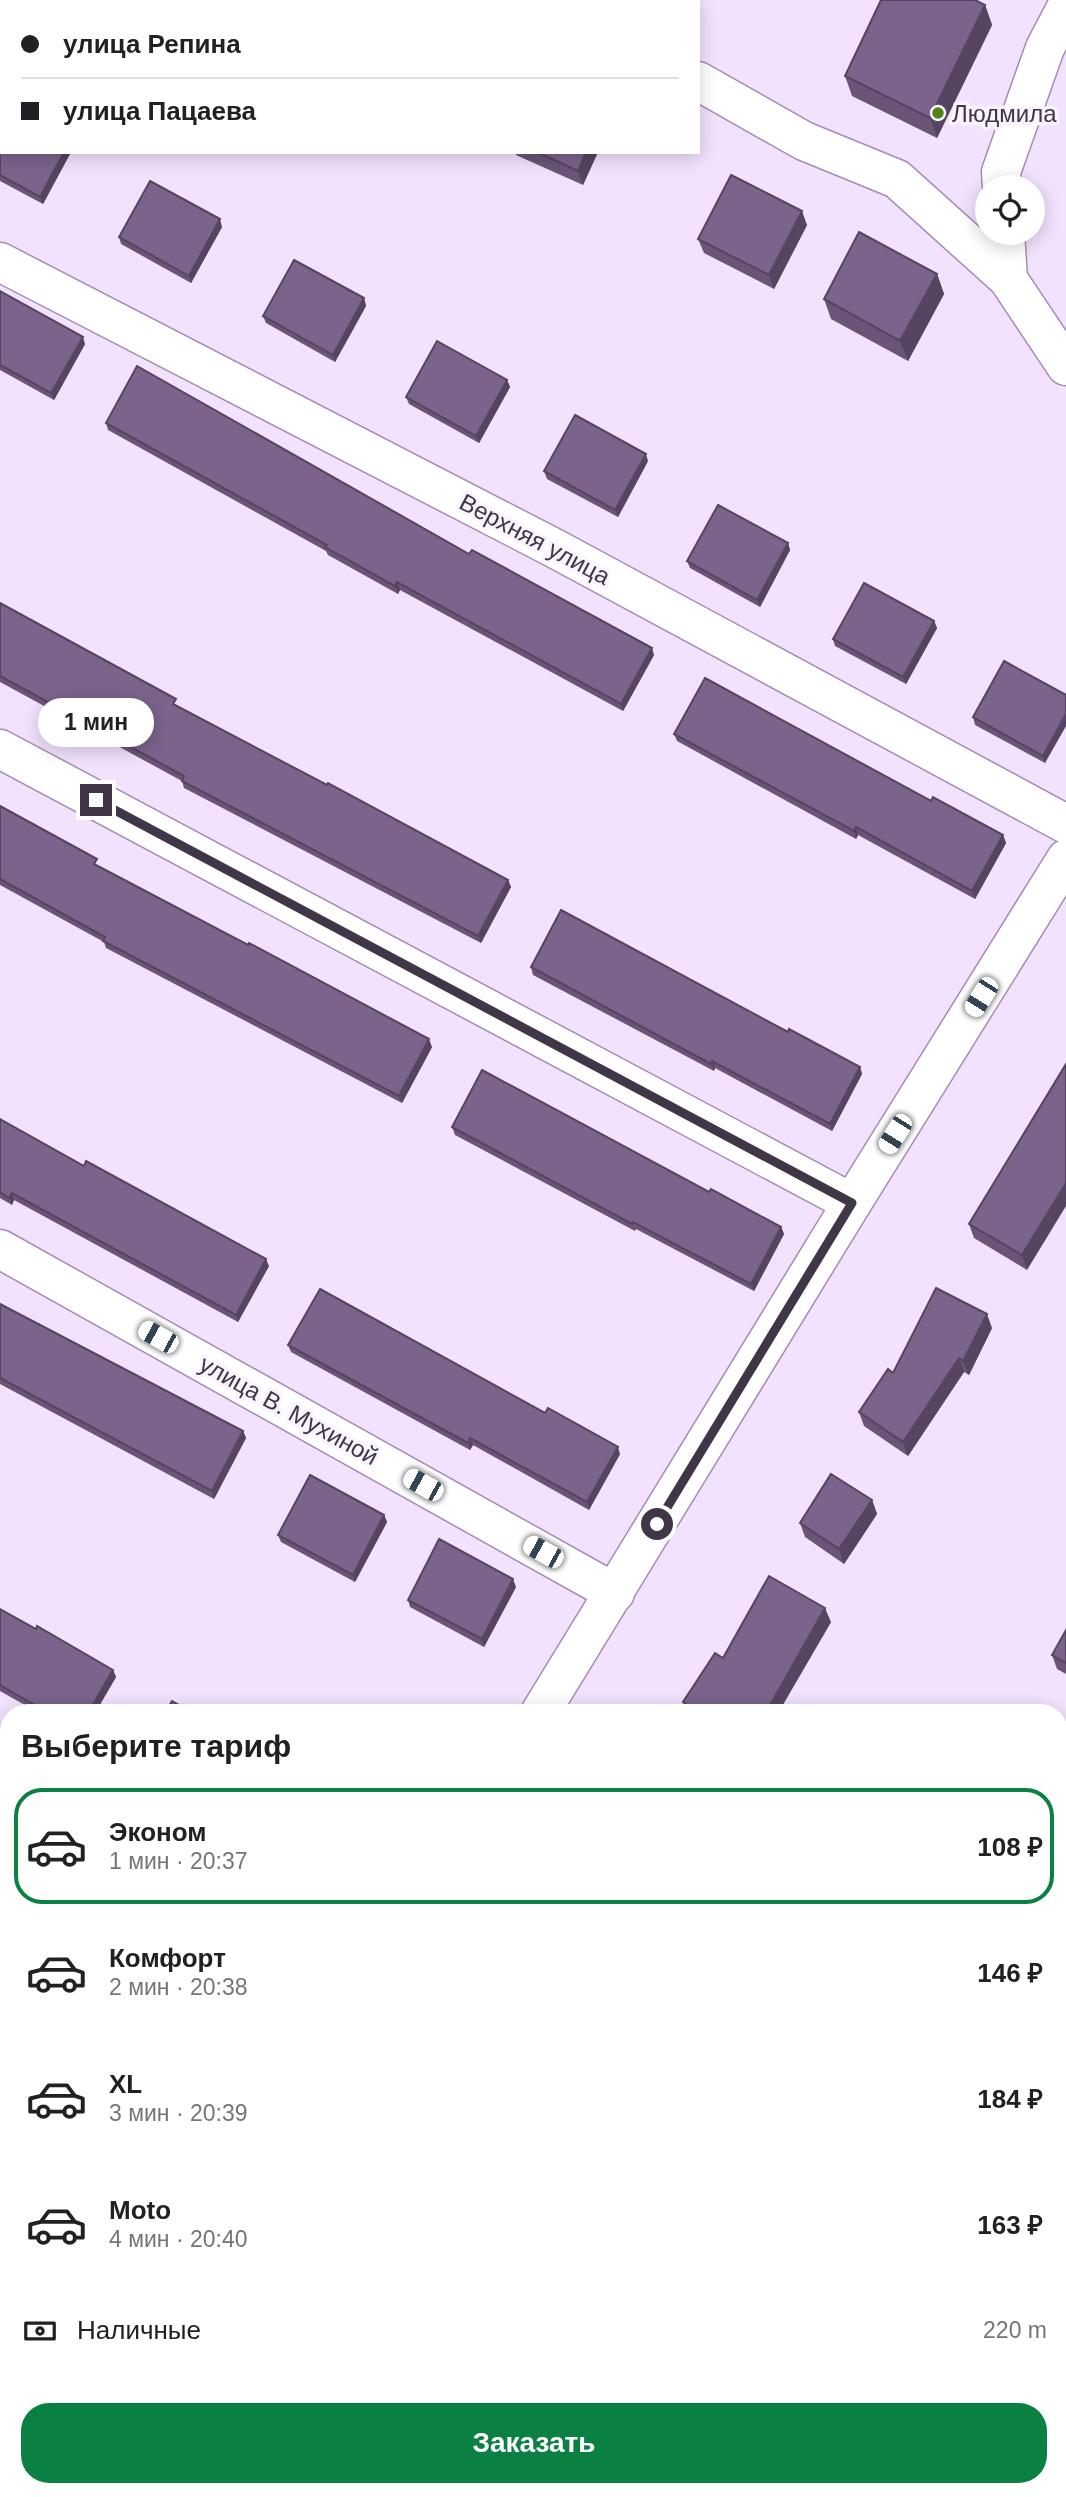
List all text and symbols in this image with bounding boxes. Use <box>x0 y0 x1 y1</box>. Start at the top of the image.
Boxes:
text: улица Репина <box>63 29 241 59</box>
text: улица Пацаева <box>63 96 256 126</box>
place label: Людмила <box>952 100 1057 127</box>
marker: Людмила <box>930 105 946 121</box>
map controls <box>975 175 1045 245</box>
button: locate <box>975 175 1045 245</box>
street label: Верхняя улица <box>455 488 615 590</box>
callout: 1 мин <box>38 698 154 748</box>
text: 1 мин <box>64 709 128 735</box>
route end <box>80 784 112 816</box>
car <box>961 974 1002 1020</box>
car <box>875 1111 916 1157</box>
car <box>135 1318 182 1356</box>
street label: улица В. Мухиной <box>195 1350 383 1470</box>
car <box>400 1466 447 1504</box>
route start <box>641 1508 673 1540</box>
car <box>520 1533 567 1571</box>
text: Выберите тариф <box>21 1728 291 1764</box>
icon: car <box>25 1815 88 1878</box>
text: Эконом <box>109 1817 207 1847</box>
text: 108 ₽ <box>977 1832 1043 1862</box>
text: 1 мин · 20:37 <box>109 1848 248 1874</box>
icon: car <box>25 1941 88 2004</box>
text: Комфорт <box>109 1943 226 1973</box>
text: 146 ₽ <box>977 1958 1043 1988</box>
text: 2 мин · 20:38 <box>109 1974 248 2000</box>
icon: car <box>25 2067 88 2130</box>
text: XL <box>109 2069 142 2099</box>
text: 184 ₽ <box>977 2084 1043 2114</box>
text: 3 мин · 20:39 <box>109 2100 248 2126</box>
icon: car <box>25 2193 88 2256</box>
text: Moto <box>109 2195 171 2225</box>
text: 163 ₽ <box>977 2210 1043 2240</box>
text: 4 мин · 20:40 <box>109 2226 248 2252</box>
icon: cash <box>21 2312 59 2350</box>
text: Наличные <box>77 2315 201 2345</box>
text: 220 m <box>983 2317 1047 2343</box>
button: Заказать <box>21 2403 1047 2483</box>

